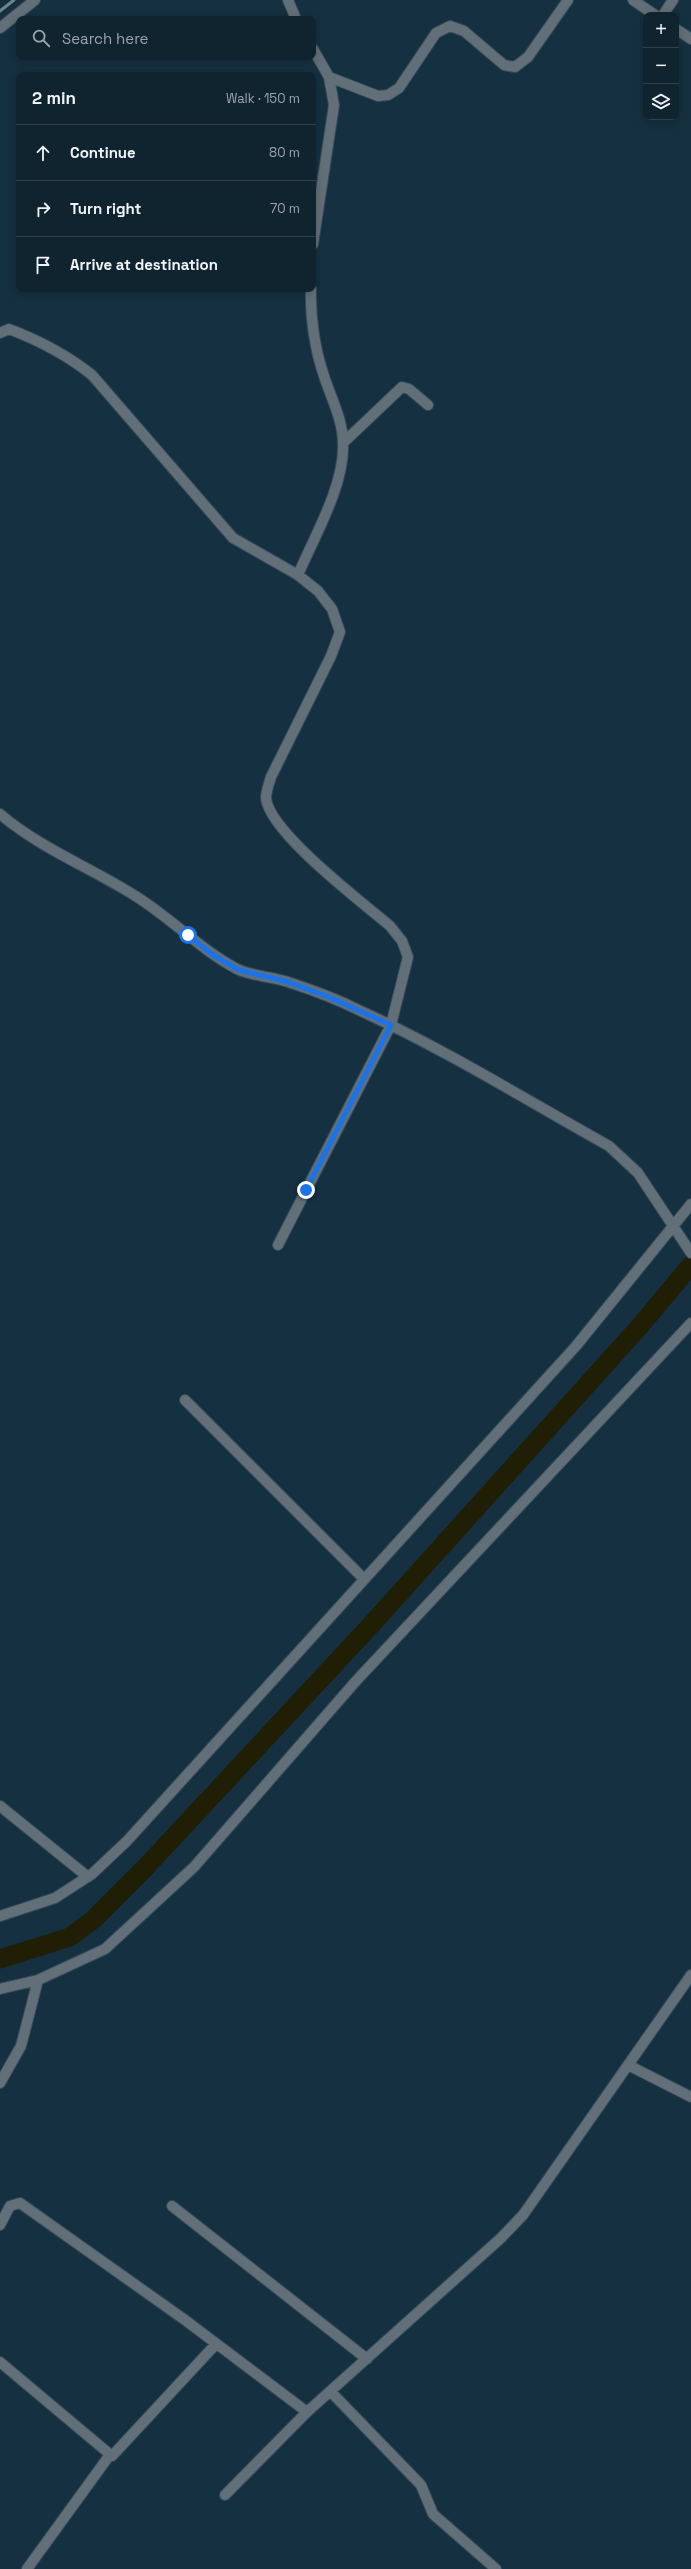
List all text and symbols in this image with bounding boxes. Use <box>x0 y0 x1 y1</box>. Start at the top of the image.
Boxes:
map controls <box>643 12 679 120</box>
button: + <box>643 12 679 48</box>
search box <box>16 16 316 60</box>
icon: search <box>30 27 52 49</box>
text: Search here <box>62 29 148 48</box>
button: − <box>643 48 679 84</box>
button: layers <box>643 84 679 120</box>
text: 2 min <box>32 87 76 109</box>
text: Walk · 150 m <box>226 90 300 107</box>
icon: ahead <box>32 142 54 164</box>
text: Continue <box>70 143 136 162</box>
text: 80 m <box>269 144 300 161</box>
icon: right <box>32 198 54 220</box>
text: Turn right <box>70 199 141 218</box>
text: 70 m <box>270 200 300 217</box>
icon: arrive <box>32 254 54 276</box>
text: Arrive at destination <box>70 255 218 274</box>
route start <box>179 926 197 944</box>
route end <box>297 1181 315 1199</box>

